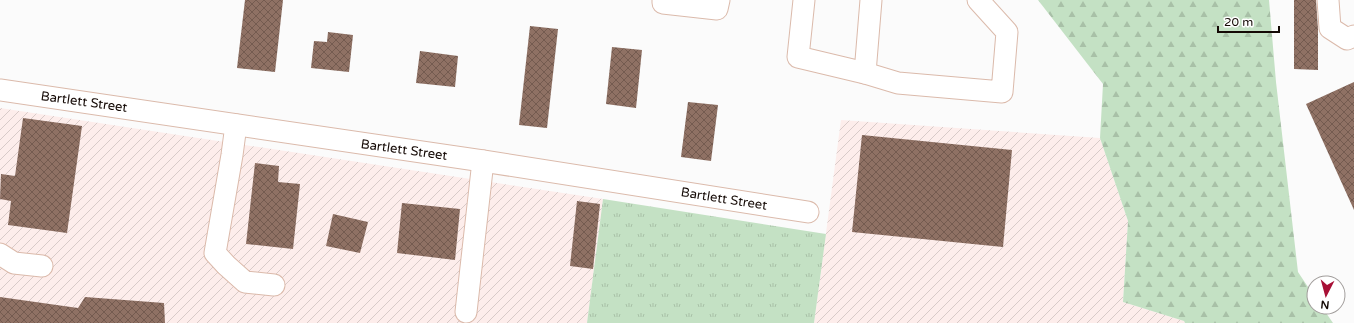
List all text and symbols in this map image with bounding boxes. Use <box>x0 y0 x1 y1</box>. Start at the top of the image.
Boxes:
scale bar <box>1218 8 1279 34</box>
text: 20 m <box>1224 15 1253 29</box>
street label: Bartlett Street <box>40 88 128 116</box>
street label: Bartlett Street <box>360 136 448 164</box>
street label: Bartlett Street <box>680 184 768 214</box>
north arrow <box>1306 275 1346 315</box>
text: N <box>1320 298 1330 311</box>

